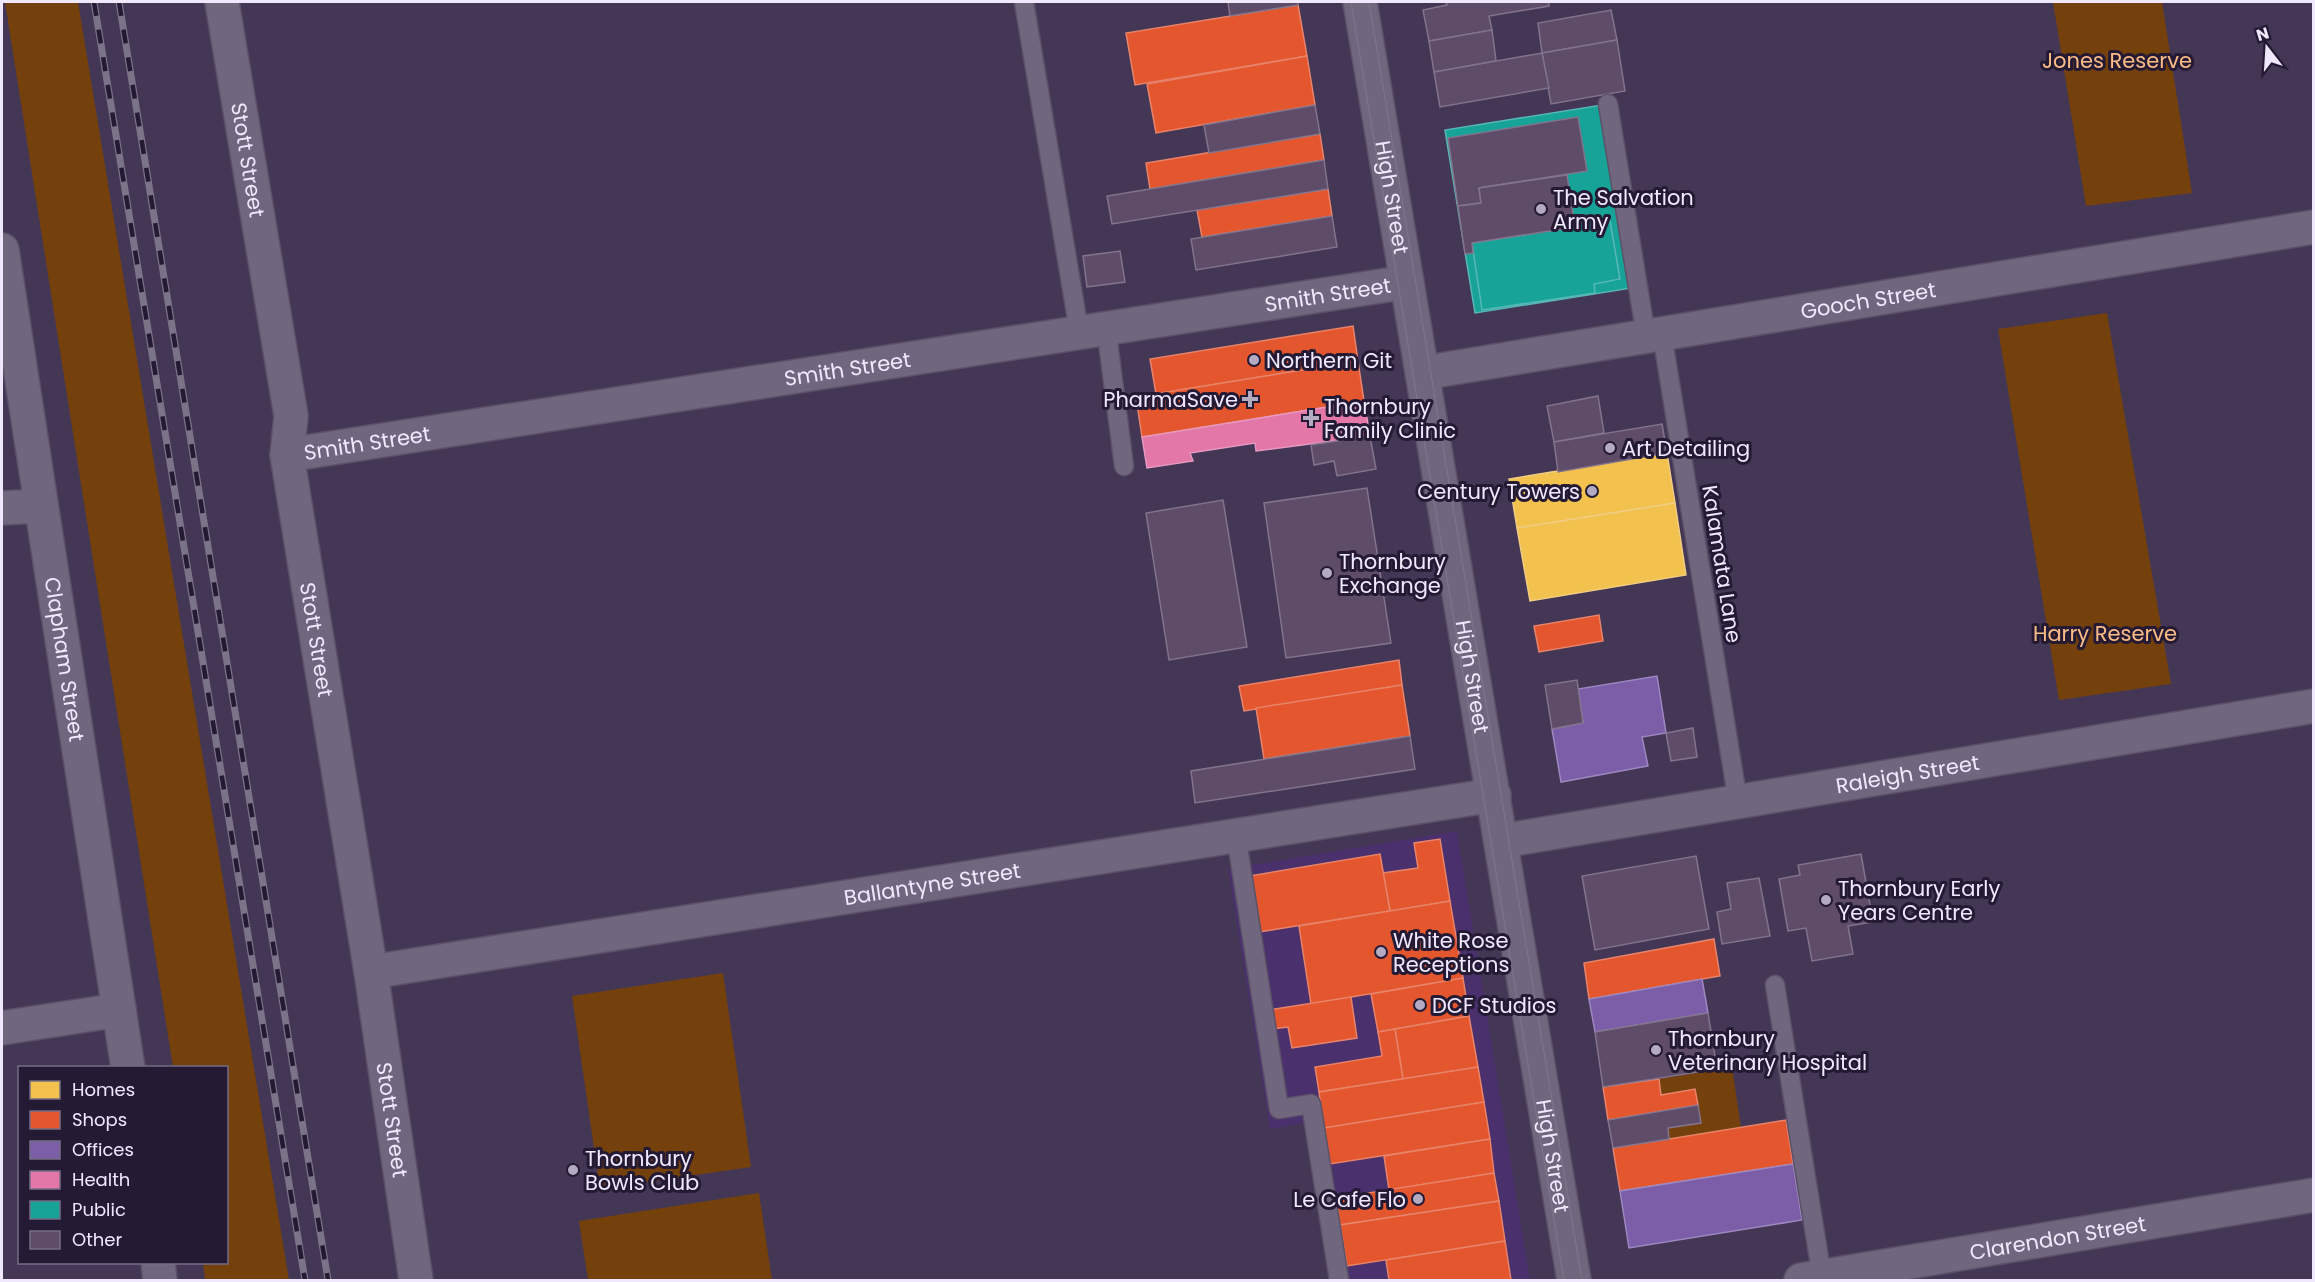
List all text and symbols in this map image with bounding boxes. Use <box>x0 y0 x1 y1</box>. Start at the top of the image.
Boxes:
north arrow <box>2237 18 2297 78</box>
text: N <box>2254 21 2272 47</box>
park label: Jones Reserve <box>2042 46 2192 75</box>
street label: Stott Street <box>224 100 272 219</box>
street label: High Street <box>1369 138 1416 256</box>
place label: The Salvation Army <box>1553 183 1694 236</box>
marker: The Salvation Army <box>1534 202 1548 216</box>
street label: Smith Street <box>1262 270 1393 318</box>
street label: Gooch Street <box>1798 275 1938 325</box>
street label: Smith Street <box>782 344 913 392</box>
place label: Northern Git <box>1266 346 1392 375</box>
marker: Northern Git <box>1247 353 1261 367</box>
place label: PharmaSave <box>1103 385 1238 414</box>
marker: PharmaSave <box>1243 392 1257 406</box>
place label: Thornbury Family Clinic <box>1324 392 1456 445</box>
marker: Thornbury Family Clinic <box>1302 409 1320 427</box>
street label: Smith Street <box>302 419 432 467</box>
place label: Art Detailing <box>1622 434 1750 463</box>
marker: Art Detailing <box>1603 441 1617 455</box>
place label: Century Towers <box>1417 477 1580 506</box>
street label: Kalamata Lane <box>1695 483 1749 645</box>
marker: Century Towers <box>1585 484 1599 498</box>
place label: Thornbury Exchange <box>1339 547 1446 600</box>
marker: Thornbury Exchange <box>1320 566 1334 580</box>
street label: Clapham Street <box>38 575 92 744</box>
street label: Stott Street <box>293 580 341 699</box>
street label: High Street <box>1449 618 1497 735</box>
park label: Harry Reserve <box>2033 619 2177 648</box>
street label: Raleigh Street <box>1833 747 1981 800</box>
street label: Ballantyne Street <box>842 855 1022 912</box>
place label: Thornbury Early Years Centre <box>1838 874 2000 927</box>
marker: Thornbury Early Years Centre <box>1819 893 1833 907</box>
place label: White Rose Receptions <box>1393 926 1509 979</box>
marker: White Rose Receptions <box>1374 945 1388 959</box>
place label: DCF Studios <box>1432 991 1556 1020</box>
marker: DCF Studios <box>1413 998 1427 1012</box>
place label: Thornbury Veterinary Hospital <box>1668 1024 1867 1077</box>
marker: Thornbury Veterinary Hospital <box>1649 1043 1663 1057</box>
street label: Stott Street <box>370 1060 415 1179</box>
legend <box>18 1066 228 1264</box>
text: Homes <box>72 1077 135 1102</box>
street label: High Street <box>1529 1097 1577 1215</box>
text: Shops <box>72 1107 127 1132</box>
text: Offices <box>72 1137 134 1162</box>
place label: Thornbury Bowls Club <box>585 1144 699 1197</box>
marker: Thornbury Bowls Club <box>566 1163 580 1177</box>
text: Health <box>72 1167 130 1192</box>
place label: Le Cafe Flo <box>1293 1185 1406 1214</box>
marker: Le Cafe Flo <box>1411 1192 1425 1206</box>
text: Public <box>72 1197 126 1222</box>
street label: Clarendon Street <box>1967 1209 2148 1266</box>
text: Other <box>72 1227 122 1252</box>

